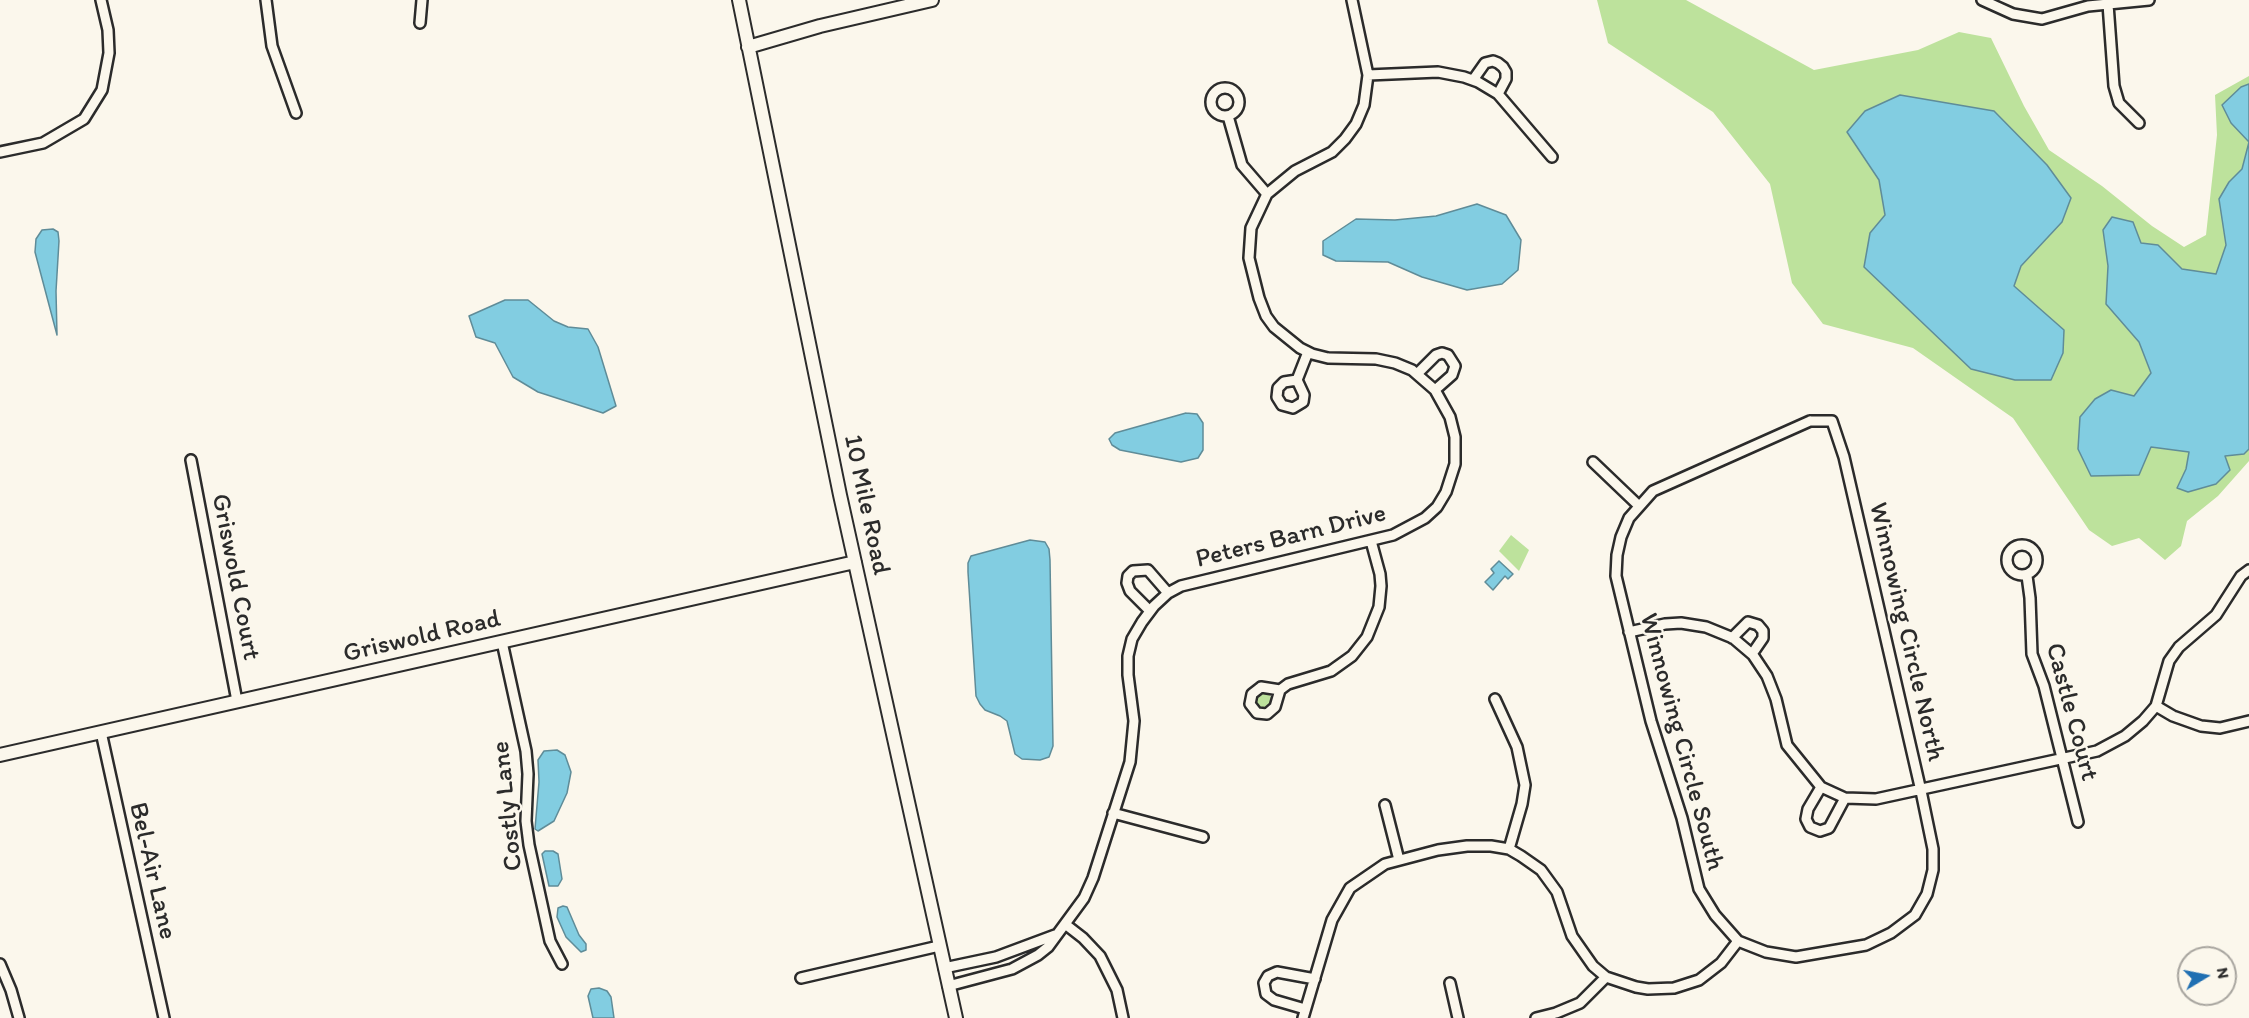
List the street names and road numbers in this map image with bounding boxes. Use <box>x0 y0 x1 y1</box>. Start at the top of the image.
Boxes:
street label: 10 Mile Road <box>836 432 896 578</box>
street label: Griswold Court <box>204 491 266 663</box>
street label: Peters Barn Drive <box>1193 498 1389 576</box>
street label: Winnowing Circle North <box>1861 500 1951 764</box>
street label: Griswold Road <box>340 604 504 670</box>
street label: Winnowing Circle South <box>1632 610 1730 874</box>
street label: Castle Court <box>2038 640 2104 784</box>
street label: Costly Lane <box>486 740 530 872</box>
street label: Bel-Air Lane <box>121 799 183 943</box>

